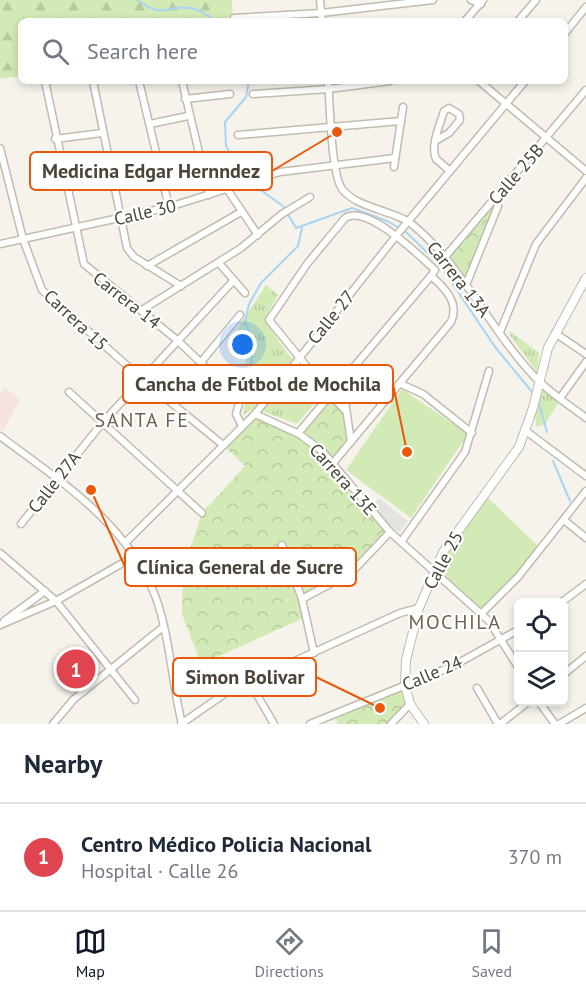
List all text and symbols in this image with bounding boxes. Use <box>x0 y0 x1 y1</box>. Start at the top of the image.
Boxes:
search box <box>18 18 568 84</box>
icon: search <box>39 35 72 68</box>
text: Search here <box>87 37 198 65</box>
street label: Calle 25B <box>483 139 549 209</box>
callout: Medicina Edgar Hernndez <box>30 152 272 190</box>
text: Medicina Edgar Hernndez <box>42 158 260 184</box>
street label: Calle 30 <box>112 194 178 230</box>
street label: Carrera 13A <box>422 236 496 322</box>
street label: Carrera 14 <box>88 266 166 334</box>
street label: Carrera 15 <box>39 284 113 356</box>
street label: Calle 27 <box>302 285 360 349</box>
your location <box>228 330 257 359</box>
callout: Cancha de Fútbol de Mochila <box>123 365 393 403</box>
text: Cancha de Fútbol de Mochila <box>135 371 381 397</box>
district label: SANTA FE <box>95 407 189 433</box>
street label: Carrera 13E <box>305 438 381 520</box>
street label: Calle 27A <box>23 446 86 518</box>
street label: Calle 25 <box>418 527 468 593</box>
callout: Clínica General de Sucre <box>125 548 356 586</box>
text: Clínica General de Sucre <box>137 554 343 580</box>
map controls <box>514 598 568 706</box>
button: locate <box>514 598 568 652</box>
district label: MOCHILA <box>409 609 501 635</box>
pin: 1 <box>56 646 96 692</box>
street label: Calle 24 <box>399 650 466 696</box>
button: layers <box>514 652 568 706</box>
callout: Simon Bolivar <box>173 658 316 696</box>
text: Simon Bolivar <box>185 664 305 690</box>
text: Nearby <box>24 747 102 780</box>
text: Centro Médico Policia Nacional <box>81 830 371 858</box>
text: 1 <box>38 844 49 870</box>
text: 370 m <box>508 844 562 870</box>
text: Hospital · Calle 26 <box>81 858 238 884</box>
tab: Map <box>74 925 107 981</box>
tab: Directions <box>255 925 324 981</box>
tab: Saved <box>471 925 512 981</box>

